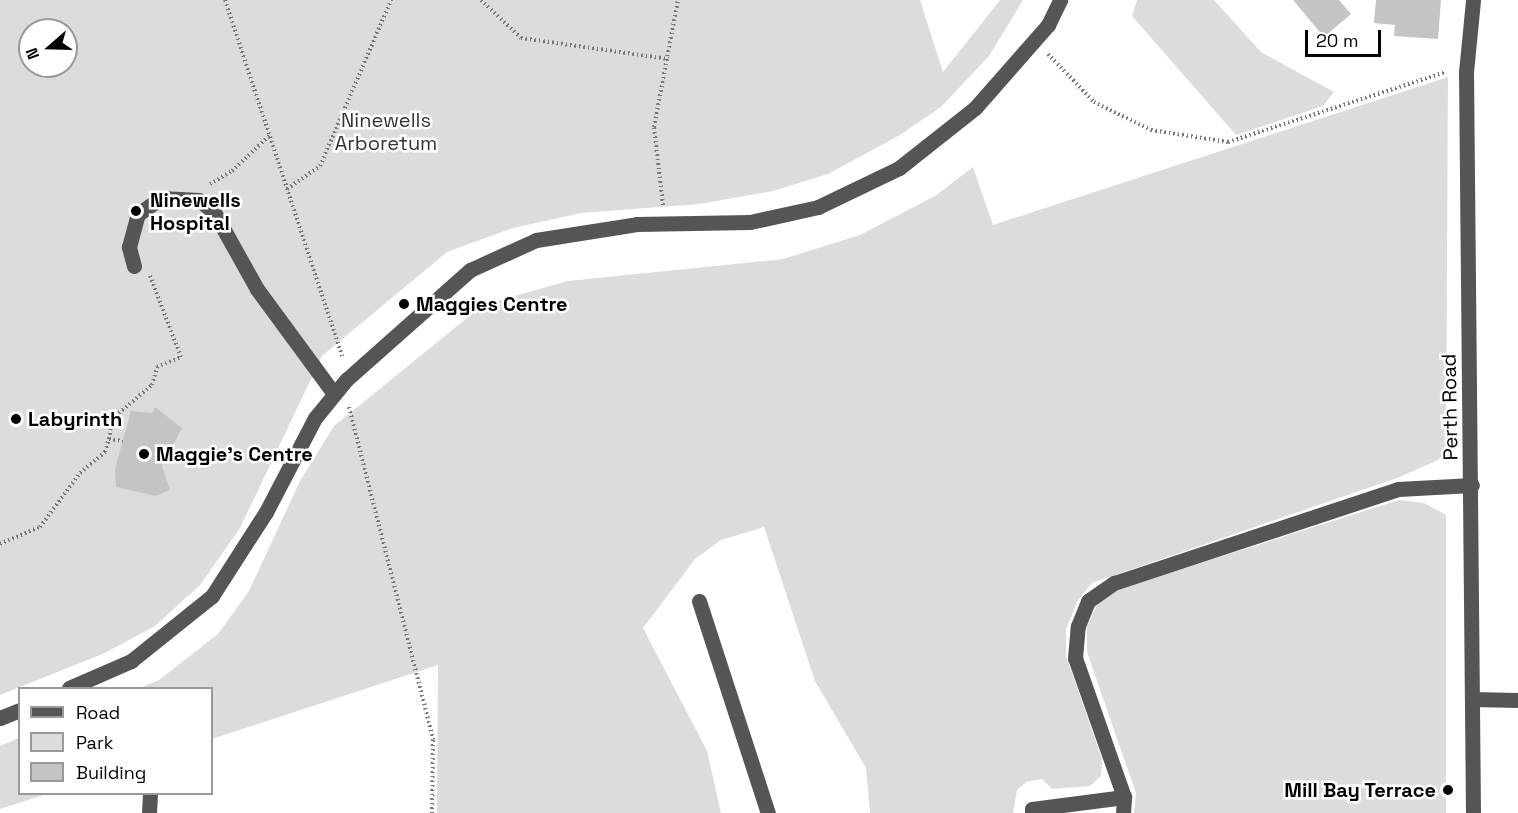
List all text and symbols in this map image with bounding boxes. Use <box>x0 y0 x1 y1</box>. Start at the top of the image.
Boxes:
north arrow <box>18 18 78 78</box>
scale bar <box>1308 18 1384 56</box>
text: 20 m <box>1316 29 1359 52</box>
text: N <box>21 45 44 62</box>
park label: Ninewells Arboretum <box>335 109 437 156</box>
place label: Ninewells Hospital <box>150 188 241 235</box>
marker: Ninewells Hospital <box>127 202 145 220</box>
place label: Maggies Centre <box>416 292 568 316</box>
marker: Maggies Centre <box>397 297 411 311</box>
street label: Perth Road <box>1437 353 1463 461</box>
place label: Labyrinth <box>28 407 122 431</box>
marker: Labyrinth <box>9 412 23 426</box>
place label: Maggie's Centre <box>156 442 313 466</box>
marker: Maggie's Centre <box>137 447 151 461</box>
legend <box>18 687 213 795</box>
text: Road <box>76 701 120 724</box>
text: Park <box>76 731 113 754</box>
text: Building <box>76 761 146 784</box>
place label: Mill Bay Terrace <box>1284 778 1436 802</box>
marker: Mill Bay Terrace <box>1441 783 1455 797</box>

